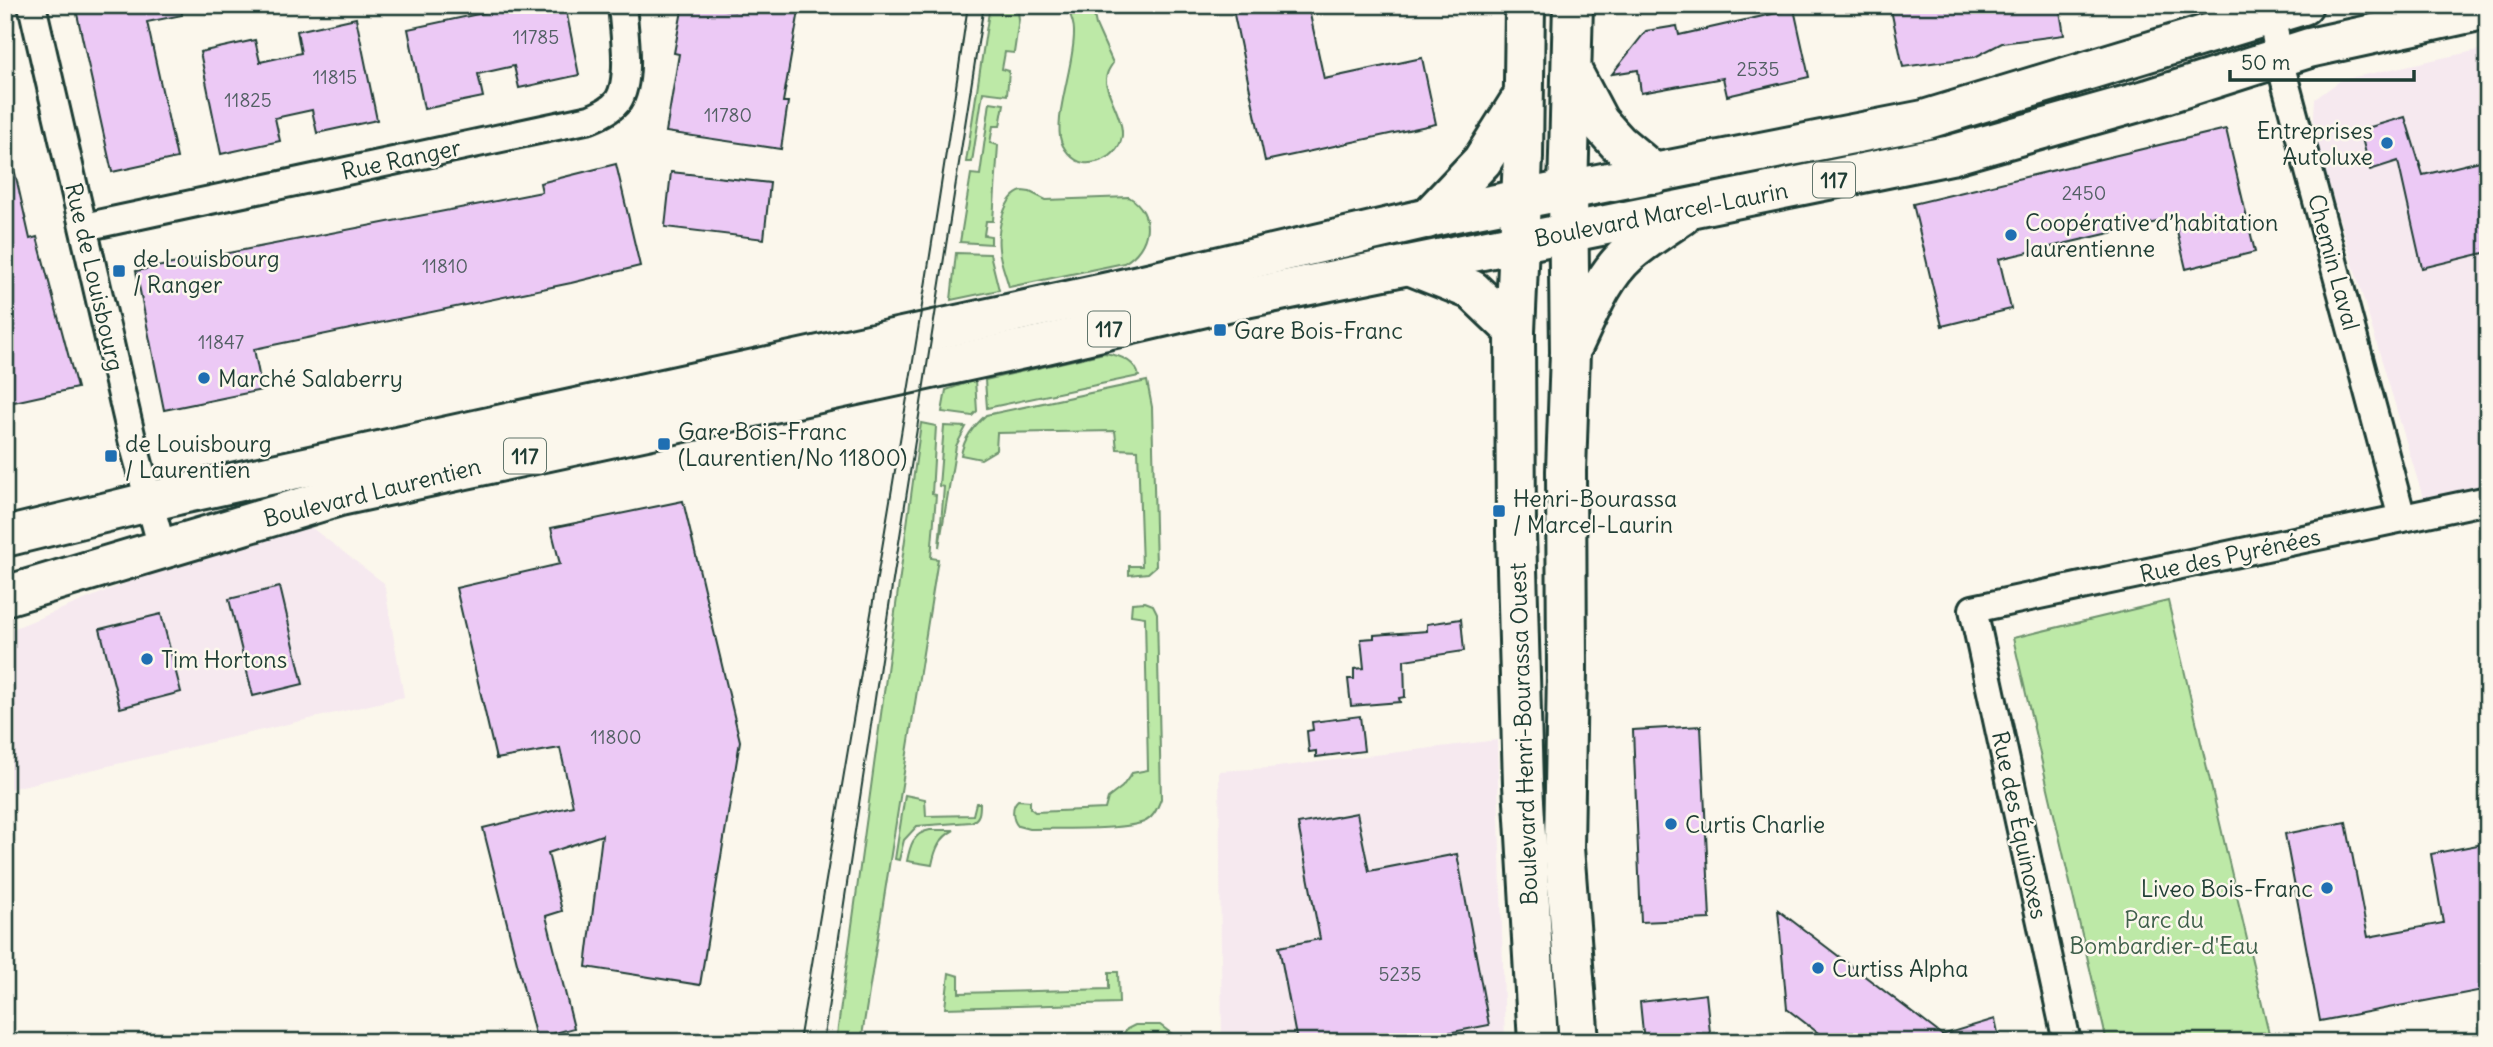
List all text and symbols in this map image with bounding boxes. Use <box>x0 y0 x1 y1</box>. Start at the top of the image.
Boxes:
house number: 11785 <box>513 25 559 49</box>
scale bar <box>2230 38 2414 82</box>
text: 50 m <box>2241 49 2290 76</box>
house number: 2535 <box>1736 57 1780 81</box>
house number: 11815 <box>313 65 357 89</box>
house number: 11825 <box>224 88 272 112</box>
house number: 11780 <box>704 103 752 127</box>
place label: Entreprises Autoluxe <box>2257 116 2373 171</box>
street label: Rue Ranger <box>339 132 464 186</box>
marker: Entreprises Autoluxe <box>2379 135 2395 151</box>
road number: 117 <box>1813 162 1855 198</box>
street label: Boulevard Marcel-Laurin <box>1532 175 1790 253</box>
street label: Rue de Louisbourg <box>59 180 131 374</box>
house number: 2450 <box>2062 181 2106 205</box>
street label: Chemin Laval <box>2302 191 2366 333</box>
place label: Coopérative d’habitation laurentienne <box>2025 208 2278 263</box>
marker: Coopérative d’habitation laurentienne <box>2003 227 2019 243</box>
place label: de Louisbourg / Ranger <box>133 244 280 299</box>
house number: 11810 <box>422 254 468 278</box>
marker: de Louisbourg / Ranger <box>111 263 127 279</box>
road number: 117 <box>1088 312 1130 346</box>
place label: Gare Bois-Franc <box>1234 316 1403 345</box>
marker: Gare Bois-Franc <box>1212 322 1228 338</box>
house number: 11847 <box>198 330 244 354</box>
place label: Marché Salaberry <box>218 364 403 393</box>
marker: Marché Salaberry <box>196 370 212 386</box>
place label: Gare Bois-Franc (Laurentien/No 11800) <box>678 417 907 472</box>
place label: de Louisbourg / Laurentien <box>125 429 272 484</box>
marker: Gare Bois-Franc (Laurentien/No 11800) <box>656 436 672 452</box>
road number: 117 <box>504 438 546 474</box>
marker: de Louisbourg / Laurentien <box>103 448 119 464</box>
street label: Boulevard Laurentien <box>260 451 484 533</box>
place label: Henri-Bourassa / Marcel-Laurin <box>1513 484 1677 539</box>
marker: Henri-Bourassa / Marcel-Laurin <box>1491 503 1507 519</box>
street label: Rue des Pyrénées <box>2137 522 2323 588</box>
street label: Boulevard Henri-Bourassa Ouest <box>1503 562 1543 906</box>
place label: Tim Hortons <box>161 645 287 674</box>
marker: Tim Hortons <box>139 651 155 667</box>
house number: 11800 <box>590 725 642 749</box>
street label: Rue des Équinoxes <box>1986 728 2054 922</box>
place label: Curtis Charlie <box>1685 810 1825 839</box>
marker: Curtis Charlie <box>1663 816 1679 832</box>
place label: Liveo Bois-Franc <box>2141 874 2313 903</box>
marker: Liveo Bois-Franc <box>2319 880 2335 896</box>
park label: Parc du Bombardier-d'Eau <box>2069 905 2259 960</box>
place label: Curtiss Alpha <box>1832 954 1968 983</box>
marker: Curtiss Alpha <box>1810 960 1826 976</box>
house number: 5235 <box>1378 962 1422 986</box>

